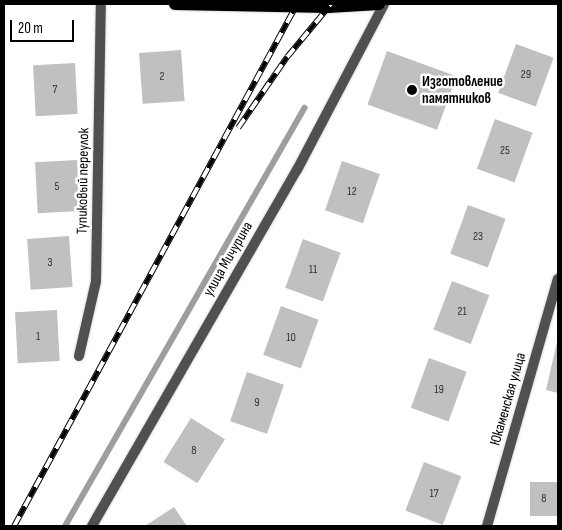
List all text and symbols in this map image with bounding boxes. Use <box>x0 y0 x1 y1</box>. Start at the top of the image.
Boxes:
scale bar <box>12 10 76 42</box>
text: 20 m <box>18 19 43 38</box>
house number: 29 <box>521 68 531 82</box>
house number: 2 <box>160 70 164 84</box>
place label: Изготовление памятников <box>422 72 503 107</box>
house number: 7 <box>53 83 57 97</box>
marker: Изготовление памятников <box>406 84 418 96</box>
street label: Тупиковый переулок <box>73 128 93 234</box>
house number: 25 <box>500 144 510 158</box>
house number: 5 <box>55 180 59 194</box>
house number: 12 <box>347 185 357 199</box>
street label: улица Мичурина <box>199 218 257 300</box>
house number: 23 <box>473 230 483 244</box>
house number: 3 <box>47 256 53 270</box>
house number: 11 <box>309 263 317 277</box>
house number: 21 <box>457 305 467 319</box>
house number: 1 <box>36 330 40 344</box>
house number: 10 <box>286 331 296 345</box>
street label: Юкаменская улица <box>486 350 530 448</box>
house number: 19 <box>434 383 444 397</box>
house number: 9 <box>254 396 260 410</box>
house number: 8 <box>191 444 197 458</box>
house number: 17 <box>430 487 438 501</box>
house number: 8 <box>541 492 547 506</box>

